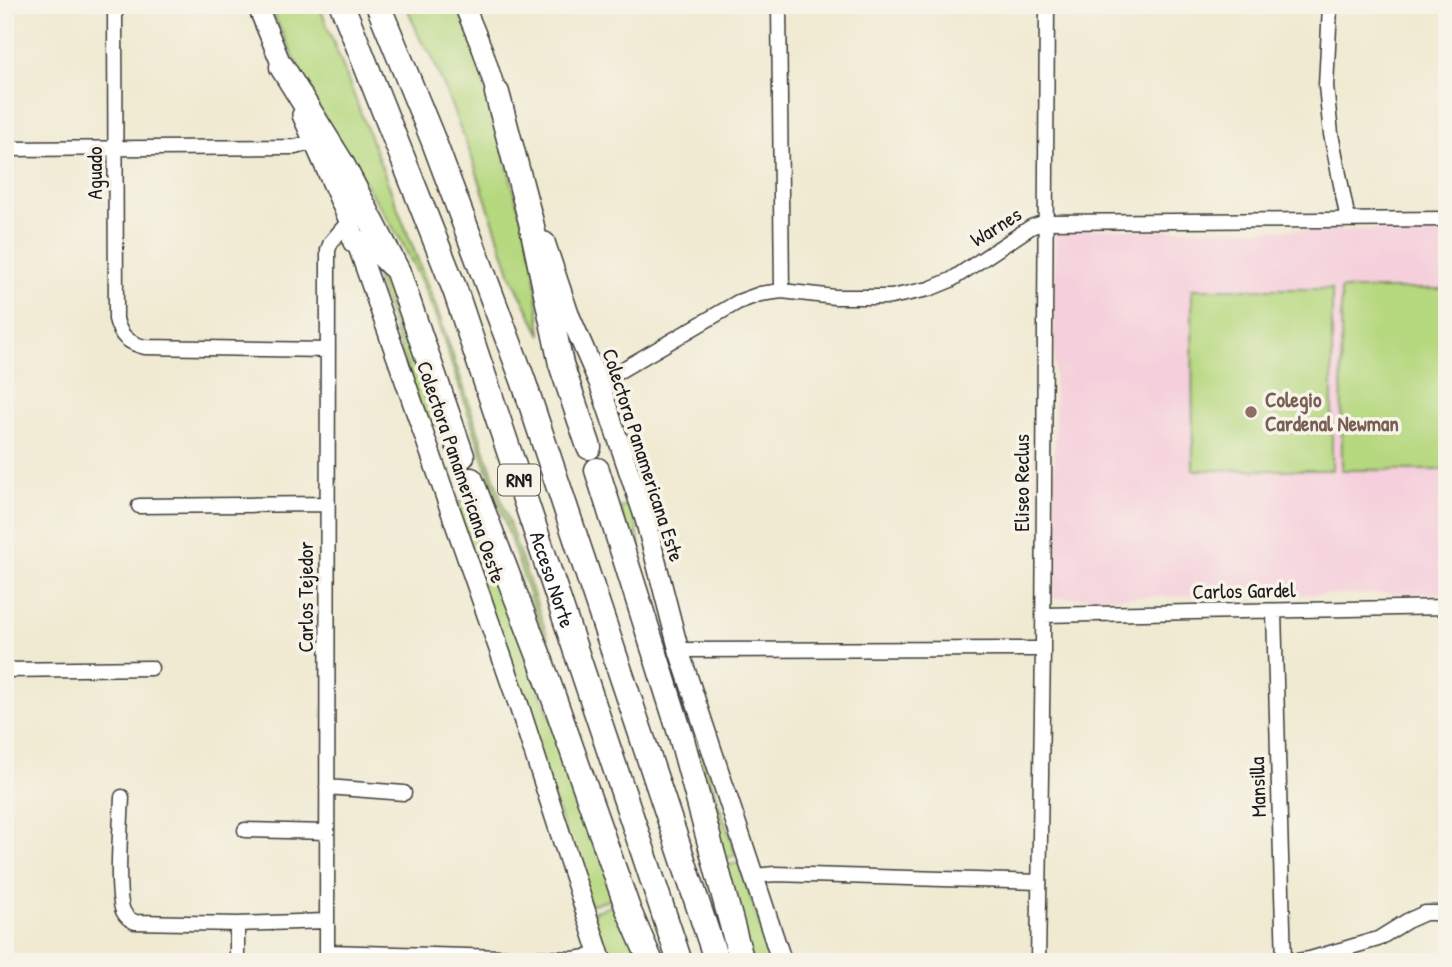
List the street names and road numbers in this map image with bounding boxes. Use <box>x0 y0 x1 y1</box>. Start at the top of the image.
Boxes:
street label: Aguado <box>80 147 109 199</box>
street label: Warnes <box>965 200 1027 253</box>
street label: Colectora Panamericana Este <box>595 345 692 565</box>
street label: Colectora Panamericana Oeste <box>410 357 513 587</box>
street label: Eliseo Reclus <box>1007 434 1036 532</box>
road number: RN9 <box>498 464 540 495</box>
street label: Acceso Norte <box>523 528 582 631</box>
street label: Carlos Tejedor <box>291 541 320 653</box>
street label: Carlos Gardel <box>1192 575 1296 606</box>
street label: Mansilla <box>1242 756 1273 818</box>

